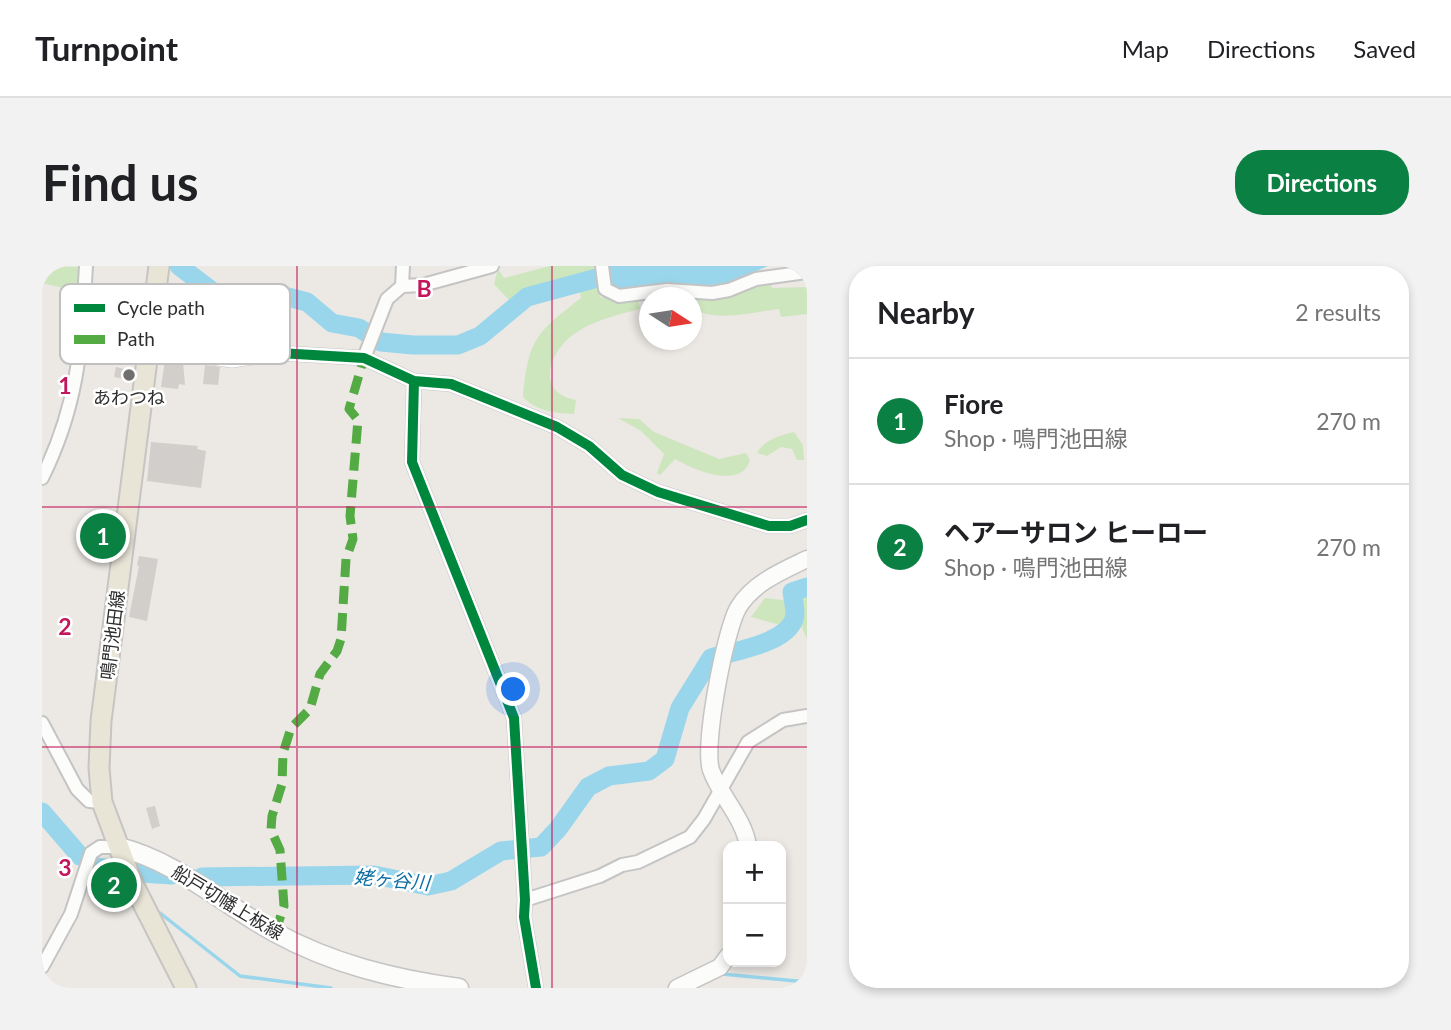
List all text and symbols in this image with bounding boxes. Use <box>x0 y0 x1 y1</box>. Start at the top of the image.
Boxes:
text: Turnpoint <box>35 28 178 68</box>
text: Map <box>1122 34 1169 63</box>
text: Directions <box>1207 34 1315 63</box>
text: Saved <box>1353 34 1416 63</box>
button: Directions <box>1235 150 1409 215</box>
text: Find us <box>42 153 199 211</box>
text: B <box>416 274 432 302</box>
legend <box>60 284 290 364</box>
north arrow <box>639 287 702 350</box>
text: Nearby <box>877 294 975 330</box>
text: Cycle path <box>117 296 205 319</box>
text: 2 results <box>1295 298 1381 326</box>
text: Path <box>117 327 155 350</box>
marker: あわつね <box>121 367 137 383</box>
text: 1 <box>58 371 72 399</box>
place label: あわつね <box>93 386 165 408</box>
text: Fiore <box>944 388 1003 420</box>
text: 1 <box>893 407 907 435</box>
text: 270 m <box>1316 407 1381 435</box>
text: Shop · 鳴門池田線 <box>944 424 1128 452</box>
pin: 1 <box>80 510 126 562</box>
text: ヘアーサロン ヒーロー <box>944 516 1208 548</box>
text: 2 <box>893 533 907 561</box>
text: 270 m <box>1316 533 1381 561</box>
text: Shop · 鳴門池田線 <box>944 553 1128 581</box>
street label: 鳴門池田線 <box>96 589 128 681</box>
text: 2 <box>58 612 72 640</box>
your location <box>496 672 530 706</box>
map controls <box>723 841 786 967</box>
button: + <box>723 841 786 904</box>
text: 3 <box>58 853 72 881</box>
pin: 2 <box>91 859 137 911</box>
street label: 船戸切幡上板線 <box>168 860 288 944</box>
water label: 姥ヶ谷川 <box>353 864 433 894</box>
button: − <box>723 904 786 967</box>

